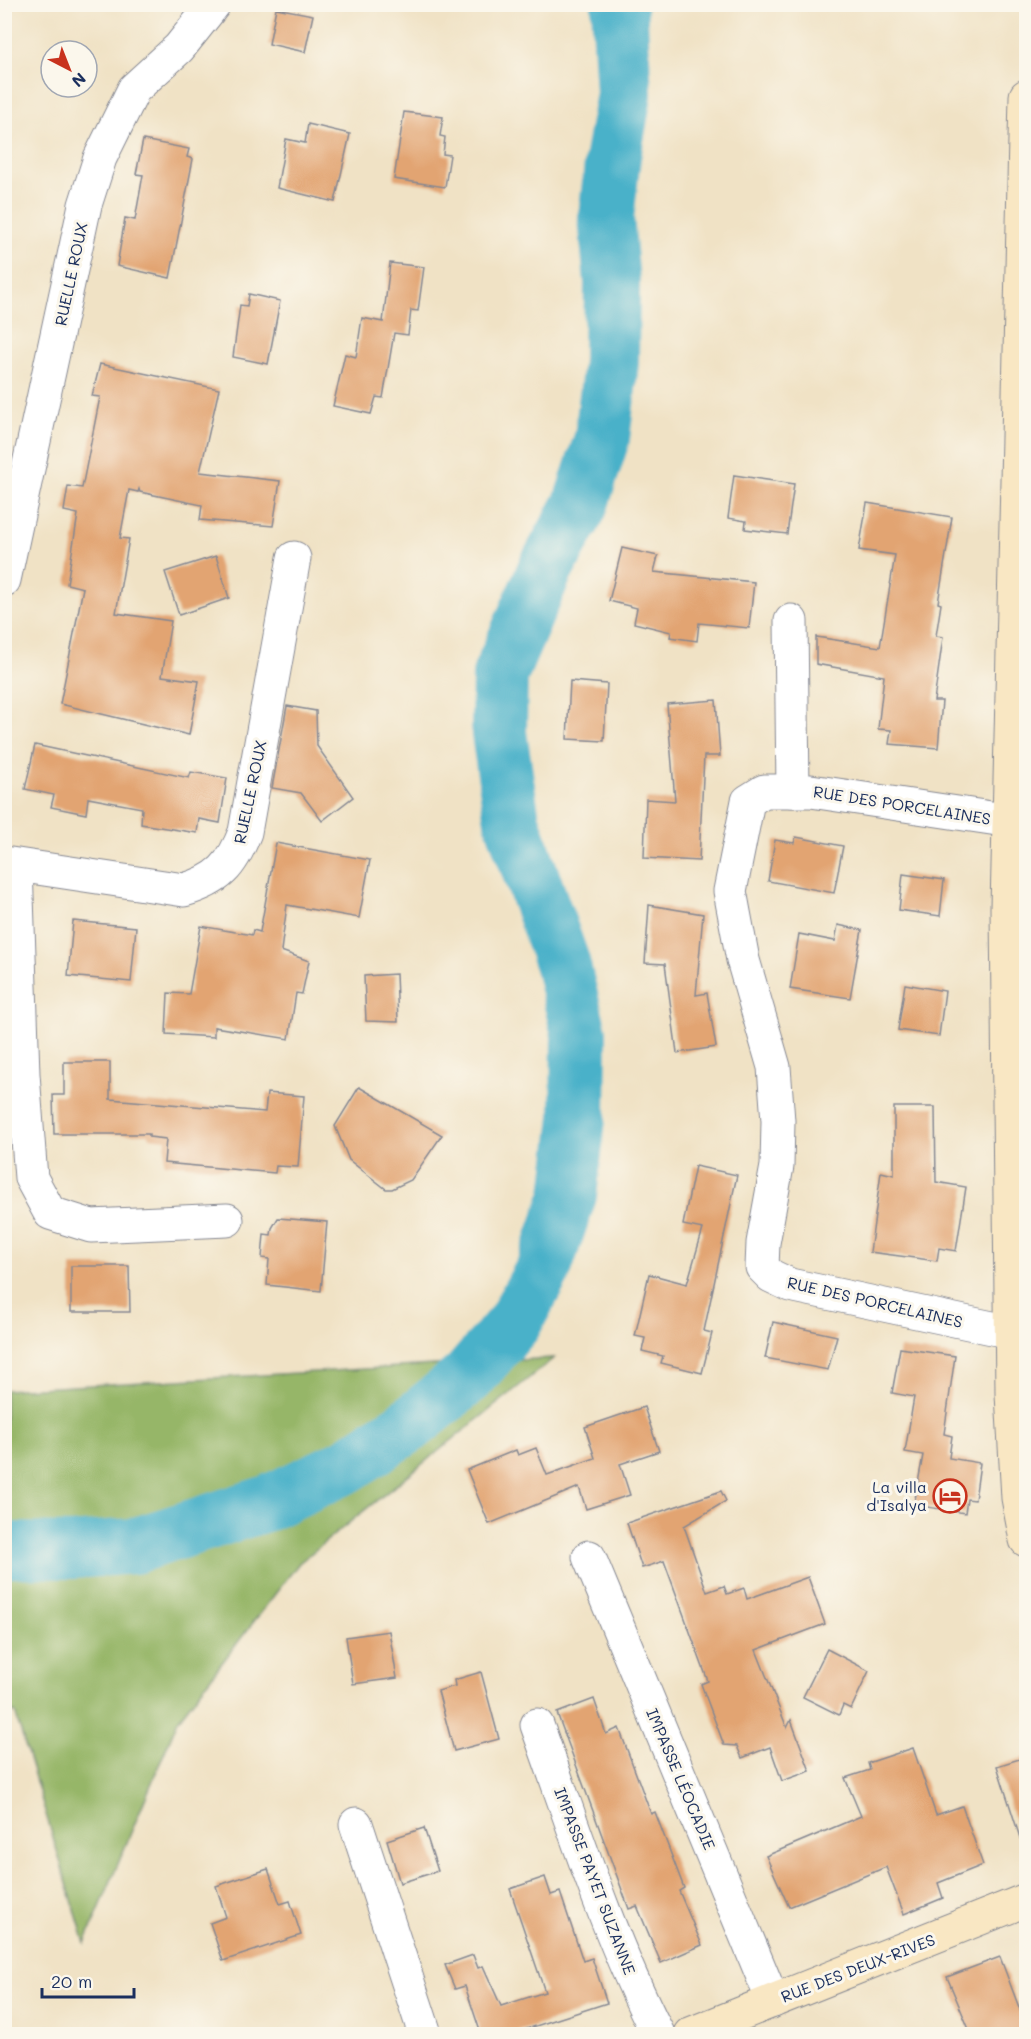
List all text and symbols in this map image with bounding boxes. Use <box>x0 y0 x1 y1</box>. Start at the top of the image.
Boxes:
north arrow <box>39 39 99 99</box>
text: N <box>68 69 91 92</box>
street label: RUELLE ROUX <box>49 220 92 328</box>
street label: RUELLE ROUX <box>228 738 271 846</box>
street label: RUE DES PORCELAINES <box>812 780 992 829</box>
street label: RUE DES PORCELAINES <box>785 1271 965 1332</box>
place label: La villa d'Isalya <box>866 1476 927 1515</box>
hotel icon: La villa d'Isalya <box>932 1478 968 1514</box>
street label: IMPASSE LÉOCADIE <box>642 1705 721 1853</box>
street label: IMPASSE PAYET SUZANNE <box>550 1784 641 1978</box>
street label: RUE DES DEUX-RIVES <box>778 1928 938 2007</box>
scale bar <box>42 1961 134 1999</box>
text: 20 m <box>51 1969 92 1993</box>

